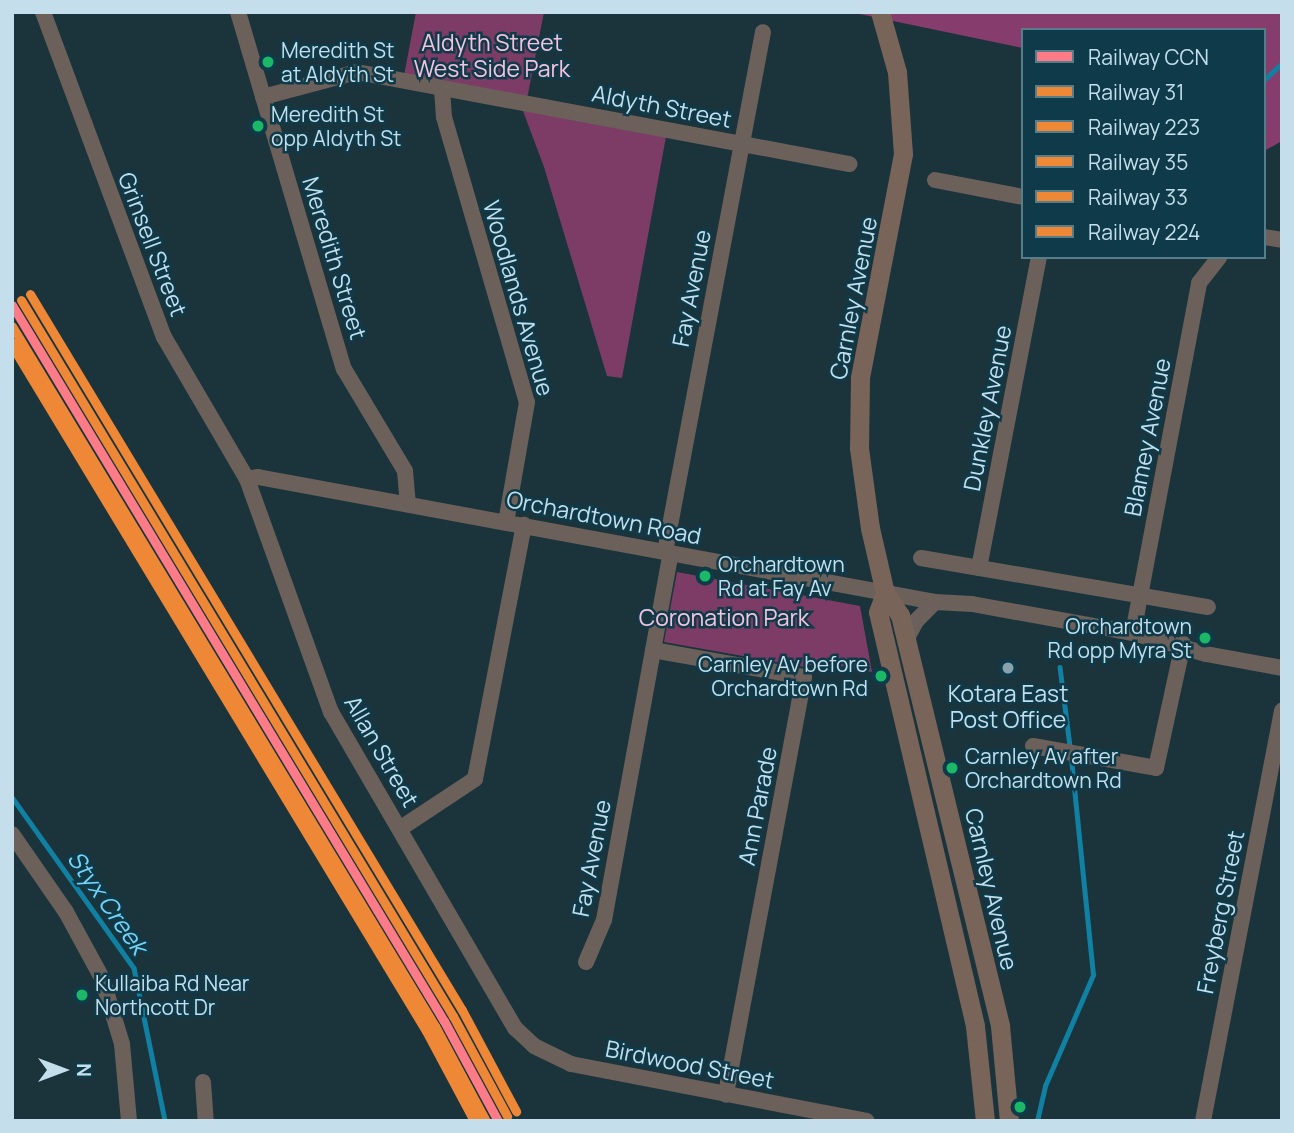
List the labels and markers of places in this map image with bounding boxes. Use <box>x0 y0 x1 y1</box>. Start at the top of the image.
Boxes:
place label: Meredith St at Aldyth St <box>281 37 394 87</box>
marker: Meredith St at Aldyth St <box>261 55 275 69</box>
place label: Meredith St opp Aldyth St <box>271 101 401 151</box>
marker: Meredith St opp Aldyth St <box>251 119 265 133</box>
place label: Orchardtown Rd at Fay Av <box>718 551 845 601</box>
marker: Orchardtown Rd at Fay Av <box>698 569 712 583</box>
place label: Orchardtown Rd opp Myra St <box>1048 613 1192 663</box>
marker: Orchardtown Rd opp Myra St <box>1198 631 1212 645</box>
place label: Carnley Av before Orchardtown Rd <box>698 651 868 701</box>
marker: Kotara East Post Office <box>1000 660 1016 676</box>
marker: Carnley Av before Orchardtown Rd <box>874 669 888 683</box>
place label: Kotara East Post Office <box>948 679 1068 733</box>
place label: Carnley Av after Orchardtown Rd <box>965 743 1122 793</box>
marker: Carnley Av after Orchardtown Rd <box>945 761 959 775</box>
place label: Kullaiba Rd Near Northcott Dr <box>95 970 249 1020</box>
marker: Kullaiba Rd Near Northcott Dr <box>75 988 89 1002</box>
unlabelled marker <box>1013 1100 1027 1114</box>

